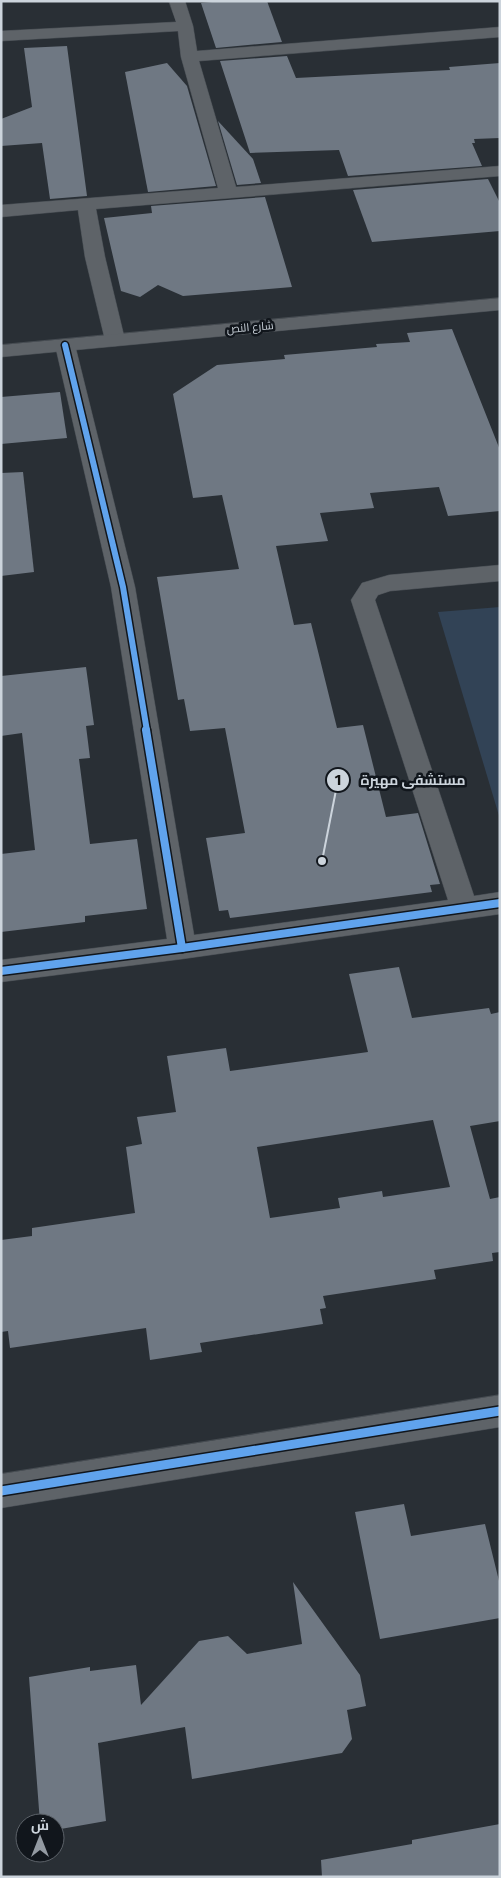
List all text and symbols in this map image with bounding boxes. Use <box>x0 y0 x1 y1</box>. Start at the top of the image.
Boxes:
street label: شارع النص <box>226 319 274 337</box>
callout: مستشفى مهيرة <box>326 766 476 795</box>
text: 1 <box>335 771 341 789</box>
text: مستشفى مهيرة <box>360 772 466 789</box>
north arrow <box>15 1813 65 1863</box>
text: ش <box>31 1817 49 1834</box>

